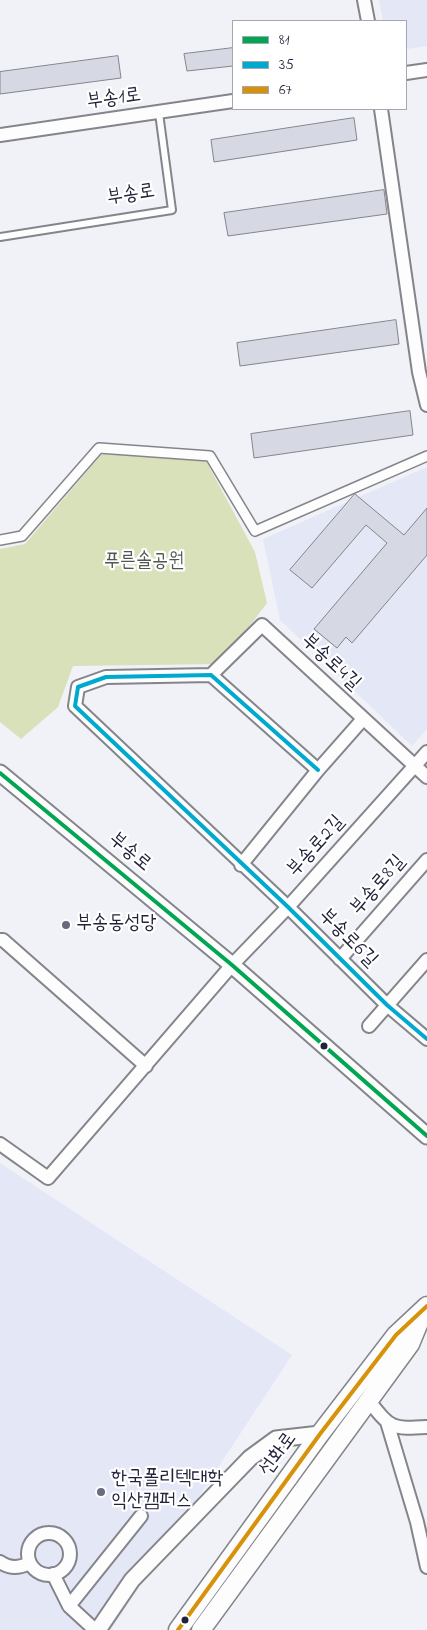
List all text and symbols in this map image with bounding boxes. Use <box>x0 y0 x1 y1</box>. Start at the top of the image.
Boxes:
legend <box>232 20 407 110</box>
text: 81 <box>279 29 289 51</box>
text: 35 <box>279 54 294 76</box>
text: 67 <box>279 79 292 101</box>
street label: 부송1로 <box>85 84 143 116</box>
street label: 부송로 <box>105 180 157 212</box>
park label: 푸른솔공원 <box>104 551 184 575</box>
street label: 부송로4길 <box>295 629 365 697</box>
street label: 부송로2길 <box>283 811 351 883</box>
street label: 부송로 <box>103 828 155 878</box>
street label: 부송로8길 <box>346 851 412 921</box>
street label: 부송로6길 <box>313 905 381 973</box>
place label: 부송동성당 <box>76 913 156 937</box>
marker: 부송동성당 <box>60 919 72 931</box>
unlabelled marker <box>319 1041 329 1051</box>
street label: 선화로 <box>255 1428 303 1482</box>
place label: 한국폴리텍대학 익산캠퍼스 <box>111 1468 224 1515</box>
marker: 한국폴리텍대학 익산캠퍼스 <box>95 1486 107 1498</box>
unlabelled marker <box>180 1615 190 1625</box>

